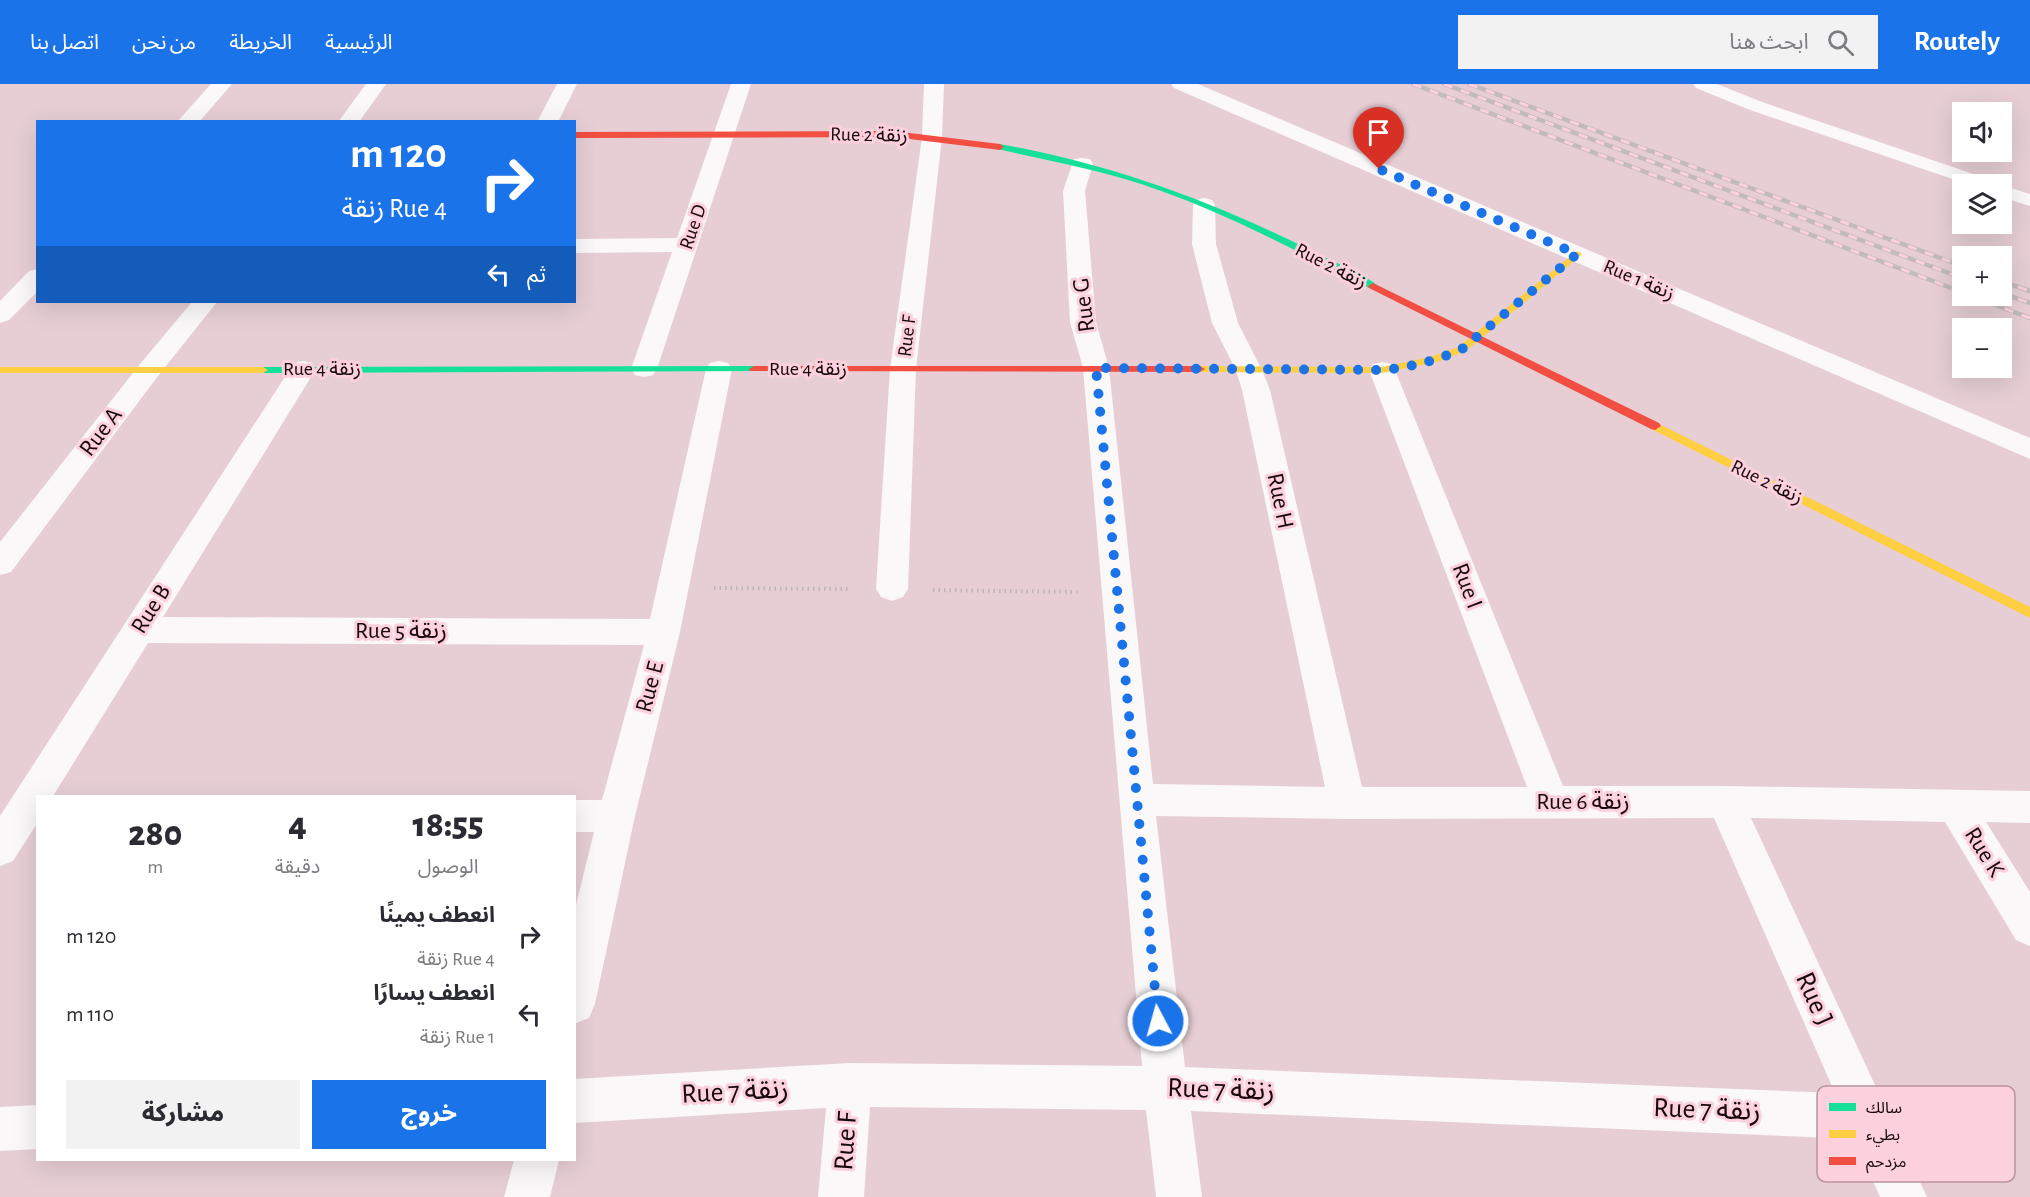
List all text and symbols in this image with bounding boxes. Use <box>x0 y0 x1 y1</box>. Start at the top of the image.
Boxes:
search box <box>1458 15 1878 69</box>
icon: search <box>1824 26 1857 59</box>
text: Routely <box>1914 28 2000 56</box>
text: ابحث هنا <box>1729 31 1809 53</box>
text: اتصل بنا <box>30 32 99 53</box>
text: من نحن <box>132 32 196 53</box>
text: الخريطة <box>229 32 292 53</box>
text: الرئيسية <box>325 32 393 53</box>
map controls <box>1952 102 2012 378</box>
button: sound <box>1952 102 2012 162</box>
pin <box>1353 107 1404 169</box>
icon: arrive <box>1362 116 1395 149</box>
street label: Rue 2 زنقة <box>830 124 908 147</box>
text: 120 m <box>350 133 447 175</box>
icon: right <box>468 144 546 222</box>
button: layers <box>1952 174 2012 234</box>
text: Rue 4 زنقة <box>342 195 447 222</box>
street label: Rue D <box>676 202 710 252</box>
street label: Rue 2 زنقة <box>1291 239 1370 293</box>
button: + <box>1952 246 2012 306</box>
street label: Rue 1 زنقة <box>1600 256 1678 305</box>
icon: left <box>482 258 515 291</box>
text: ثم <box>527 264 546 286</box>
street label: Rue G <box>1069 276 1099 334</box>
street label: Rue F <box>895 314 920 358</box>
button: − <box>1952 318 2012 378</box>
street label: Rue 4 زنقة <box>283 359 361 380</box>
street label: Rue 4 زنقة <box>769 359 847 380</box>
street label: Rue A <box>75 403 127 461</box>
street label: Rue 2 زنقة <box>1727 456 1806 509</box>
street label: Rue H <box>1262 471 1298 531</box>
street label: Rue I <box>1447 560 1487 612</box>
street label: Rue B <box>127 580 175 638</box>
street label: Rue 5 زنقة <box>355 619 447 644</box>
street label: Rue E <box>632 659 668 715</box>
street label: Rue 6 زنقة <box>1536 790 1630 815</box>
text: 4 <box>288 807 307 843</box>
text: 18:55 <box>413 807 484 843</box>
text: 280 <box>128 816 182 852</box>
street label: Rue K <box>1960 823 2009 882</box>
text: m <box>147 857 163 877</box>
text: دقيقة <box>275 857 320 877</box>
text: الوصول <box>418 857 479 877</box>
text: انعطف يمينًا <box>379 904 495 926</box>
icon: right <box>513 920 546 953</box>
text: 120 m <box>66 925 116 947</box>
text: Rue 4 زنقة <box>417 949 495 969</box>
street label: Rue J <box>1790 968 1838 1030</box>
text: انعطف يسارًا <box>373 982 495 1004</box>
position arrow <box>1126 989 1190 1053</box>
icon: left <box>513 998 546 1031</box>
text: 110 m <box>66 1003 114 1025</box>
text: Rue 1 زنقة <box>420 1027 495 1047</box>
street label: Rue 7 زنقة <box>1167 1074 1275 1107</box>
street label: Rue 7 زنقة <box>681 1075 789 1110</box>
button: مشاركة <box>66 1080 300 1149</box>
button: خروج <box>312 1080 546 1149</box>
legend <box>1817 1086 2015 1182</box>
street label: Rue 7 زنقة <box>1653 1094 1761 1127</box>
text: سالك <box>1866 1100 1902 1116</box>
street label: Rue F <box>830 1110 862 1171</box>
text: بطيء <box>1866 1127 1900 1147</box>
text: مزدحم <box>1866 1154 1906 1174</box>

